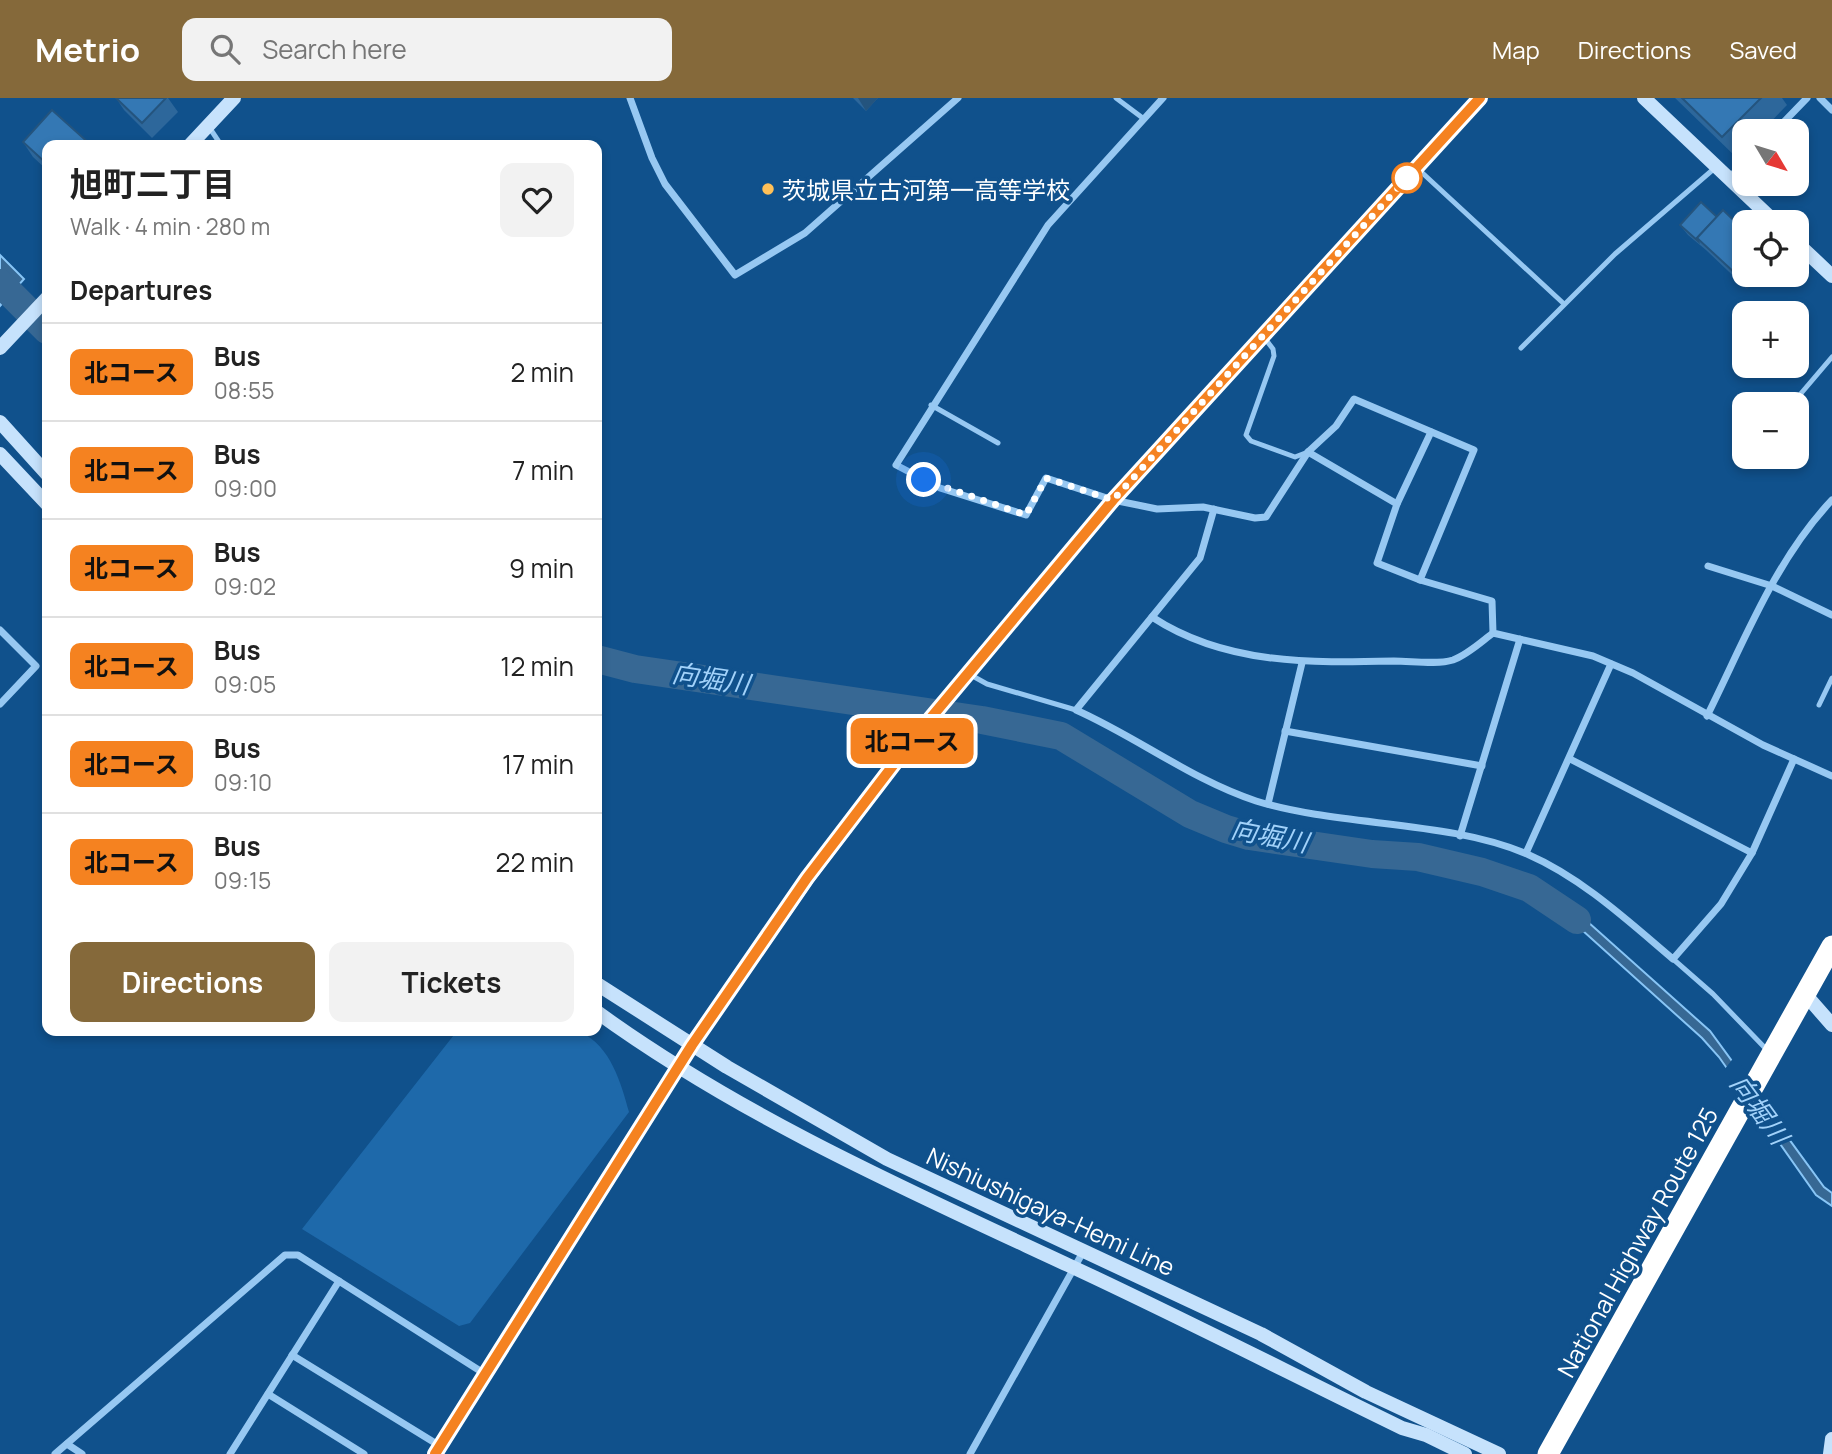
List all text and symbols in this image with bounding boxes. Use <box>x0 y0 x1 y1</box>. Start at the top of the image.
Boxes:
search box <box>182 18 672 81</box>
text: Metrio <box>35 27 140 72</box>
icon: search <box>206 30 244 68</box>
text: Search here <box>262 31 407 67</box>
text: Map <box>1492 33 1540 66</box>
text: Directions <box>1578 33 1691 66</box>
text: Saved <box>1729 33 1797 66</box>
north arrow <box>1732 119 1810 196</box>
map controls <box>1732 119 1809 469</box>
text: 旭町二丁目 <box>70 161 235 206</box>
button: heart <box>500 163 574 237</box>
unlabelled marker <box>1392 163 1422 193</box>
place label: 茨城県立古河第一高等学校 <box>782 173 1070 206</box>
marker: 茨城県立古河第一高等学校 <box>760 181 776 197</box>
text: Walk · 4 min · 280 m <box>70 210 270 242</box>
button: locate <box>1732 210 1809 287</box>
text: Departures <box>70 272 212 308</box>
button: + <box>1732 301 1809 378</box>
text: Bus <box>214 338 261 374</box>
text: 2 min <box>510 354 574 390</box>
text: 北コース <box>84 355 179 388</box>
text: 08:55 <box>214 374 275 406</box>
button: − <box>1732 392 1809 469</box>
text: Bus <box>214 436 261 472</box>
text: 7 min <box>512 452 574 488</box>
text: 北コース <box>84 453 179 486</box>
your location <box>906 462 941 497</box>
text: 09:00 <box>214 472 277 504</box>
text: Bus <box>214 534 261 570</box>
text: 9 min <box>509 550 574 586</box>
text: 北コース <box>84 551 179 584</box>
text: 09:02 <box>214 570 276 602</box>
text: Bus <box>214 632 261 668</box>
text: 12 min <box>500 648 574 684</box>
text: 北コース <box>84 649 179 682</box>
water label: 向堀川 <box>670 654 755 702</box>
text: 09:05 <box>214 668 276 700</box>
line badge: 北コース <box>863 718 961 764</box>
text: 北コース <box>865 724 959 757</box>
text: Bus <box>214 730 261 766</box>
text: 17 min <box>502 746 574 782</box>
text: 北コース <box>84 747 179 780</box>
text: 09:10 <box>214 766 272 798</box>
water label: 向堀川 <box>1228 810 1315 861</box>
text: Bus <box>214 828 261 864</box>
text: 22 min <box>496 844 574 880</box>
text: 北コース <box>84 845 179 878</box>
text: 09:15 <box>214 864 271 896</box>
button: Directions <box>70 942 315 1022</box>
button: Tickets <box>329 942 574 1022</box>
water label: 向堀川 <box>1723 1067 1799 1154</box>
street label: National Highway Route 125 <box>1549 1101 1725 1383</box>
street label: Nishiushigaya-Hemi Line <box>921 1139 1181 1283</box>

